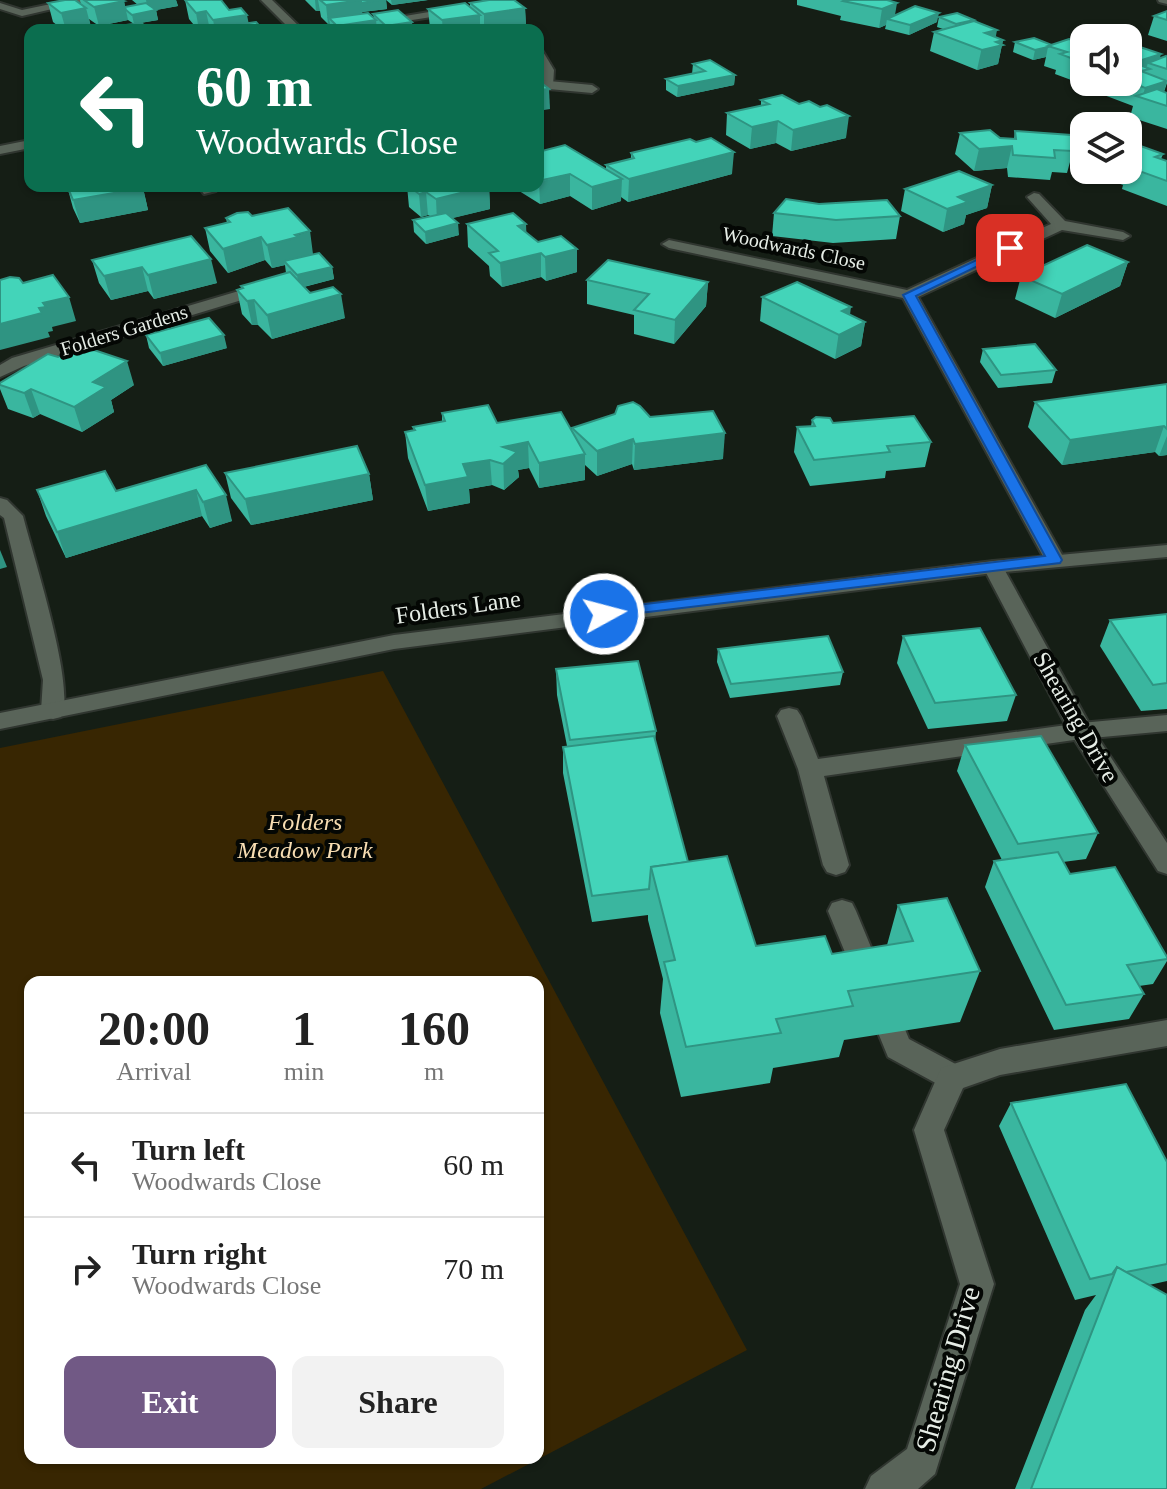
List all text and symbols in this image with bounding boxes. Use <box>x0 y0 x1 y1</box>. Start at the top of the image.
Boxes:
map controls <box>1070 24 1142 184</box>
button: sound <box>1070 24 1142 96</box>
icon: left <box>64 56 168 160</box>
text: 60 m <box>196 56 313 118</box>
button: layers <box>1070 112 1142 184</box>
text: Woodwards Close <box>196 122 458 162</box>
pin <box>976 214 1044 282</box>
street label: Woodwards Close <box>720 222 868 274</box>
icon: arrive <box>988 226 1032 270</box>
street label: Folders Gardens <box>58 300 190 360</box>
position arrow <box>562 572 646 656</box>
street label: Folders Lane <box>394 585 522 629</box>
street label: Shearing Drive <box>1028 647 1124 787</box>
park label: Folders Meadow Park <box>236 809 373 863</box>
text: 20:00 <box>98 1002 210 1055</box>
text: 1 <box>292 1002 316 1055</box>
text: 160 <box>398 1002 470 1055</box>
text: Arrival <box>116 1057 191 1086</box>
text: min <box>284 1057 324 1086</box>
text: m <box>424 1057 444 1086</box>
text: Turn left <box>132 1133 245 1166</box>
icon: left <box>64 1143 108 1187</box>
text: 60 m <box>443 1148 504 1181</box>
text: Woodwards Close <box>132 1167 321 1196</box>
text: Turn right <box>132 1237 267 1270</box>
icon: right <box>64 1247 108 1291</box>
text: 70 m <box>443 1252 504 1285</box>
text: Woodwards Close <box>132 1271 321 1300</box>
street label: Shearing Drive <box>909 1283 986 1455</box>
button: Exit <box>64 1356 276 1448</box>
button: Share <box>292 1356 504 1448</box>

